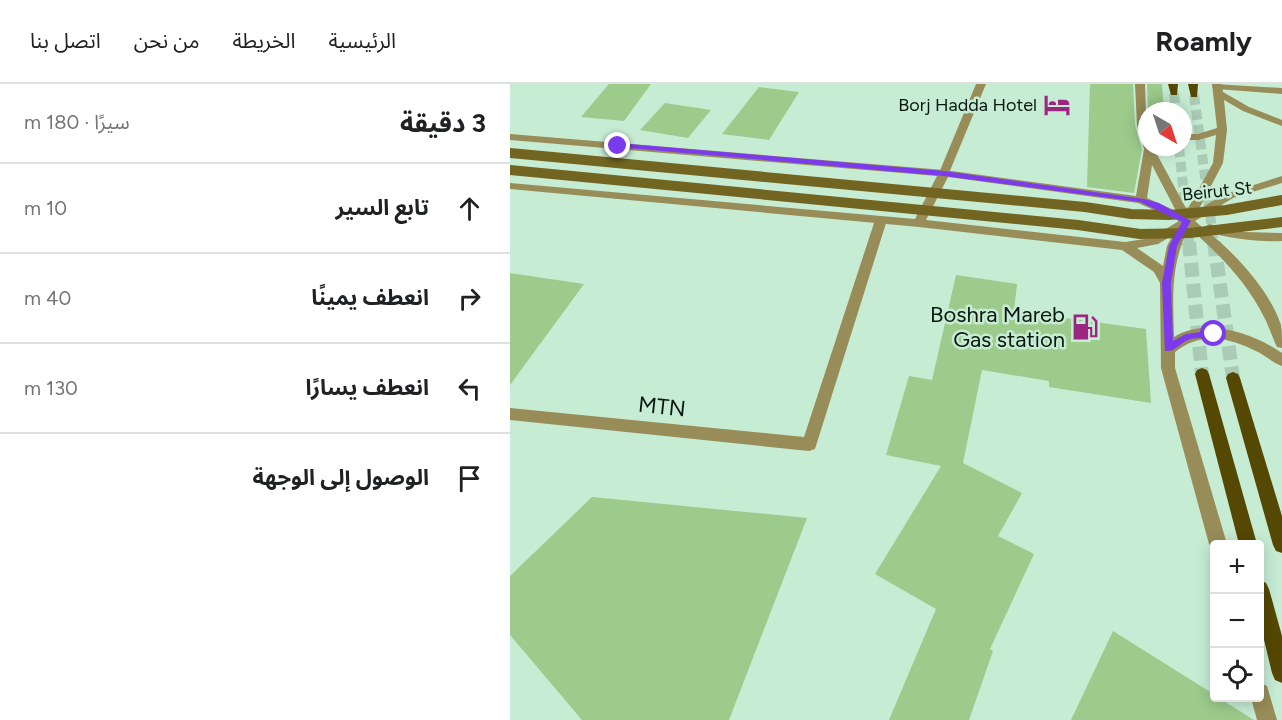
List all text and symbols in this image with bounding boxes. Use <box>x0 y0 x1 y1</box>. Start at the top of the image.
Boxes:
text: Roamly <box>1155 24 1252 58</box>
text: اتصل بنا <box>30 28 101 53</box>
text: من نحن <box>134 28 200 53</box>
text: الخريطة <box>233 28 296 53</box>
text: الرئيسية <box>329 28 396 53</box>
hotel icon: Borj Hadda Hotel <box>1042 90 1072 120</box>
place label: Borj Hadda Hotel <box>898 94 1037 116</box>
north arrow <box>1138 102 1192 156</box>
text: 3 دقيقة <box>400 107 486 139</box>
text: سيرًا · 180 m <box>24 110 130 134</box>
route end <box>604 132 630 158</box>
street label: Beirut St <box>1181 176 1253 206</box>
icon: ahead <box>453 192 486 225</box>
text: تابع السير <box>335 194 429 221</box>
text: 10 m <box>24 196 67 220</box>
icon: right <box>453 282 486 315</box>
text: انعطف يمينًا <box>311 284 429 311</box>
text: 40 m <box>24 286 71 310</box>
place label: Boshra Mareb Gas station <box>930 301 1065 353</box>
fuel station icon: Boshra Mareb Gas station <box>1070 312 1100 342</box>
route start <box>1200 320 1226 346</box>
icon: left <box>453 372 486 405</box>
text: انعطف يسارًا <box>306 374 429 401</box>
text: 130 m <box>24 376 78 400</box>
street label: MTN <box>637 391 687 422</box>
icon: arrive <box>453 462 486 495</box>
text: الوصول إلى الوجهة <box>252 464 429 491</box>
map controls <box>1210 540 1264 702</box>
button: + <box>1210 540 1264 594</box>
button: − <box>1210 594 1264 648</box>
button: locate <box>1210 648 1264 702</box>

